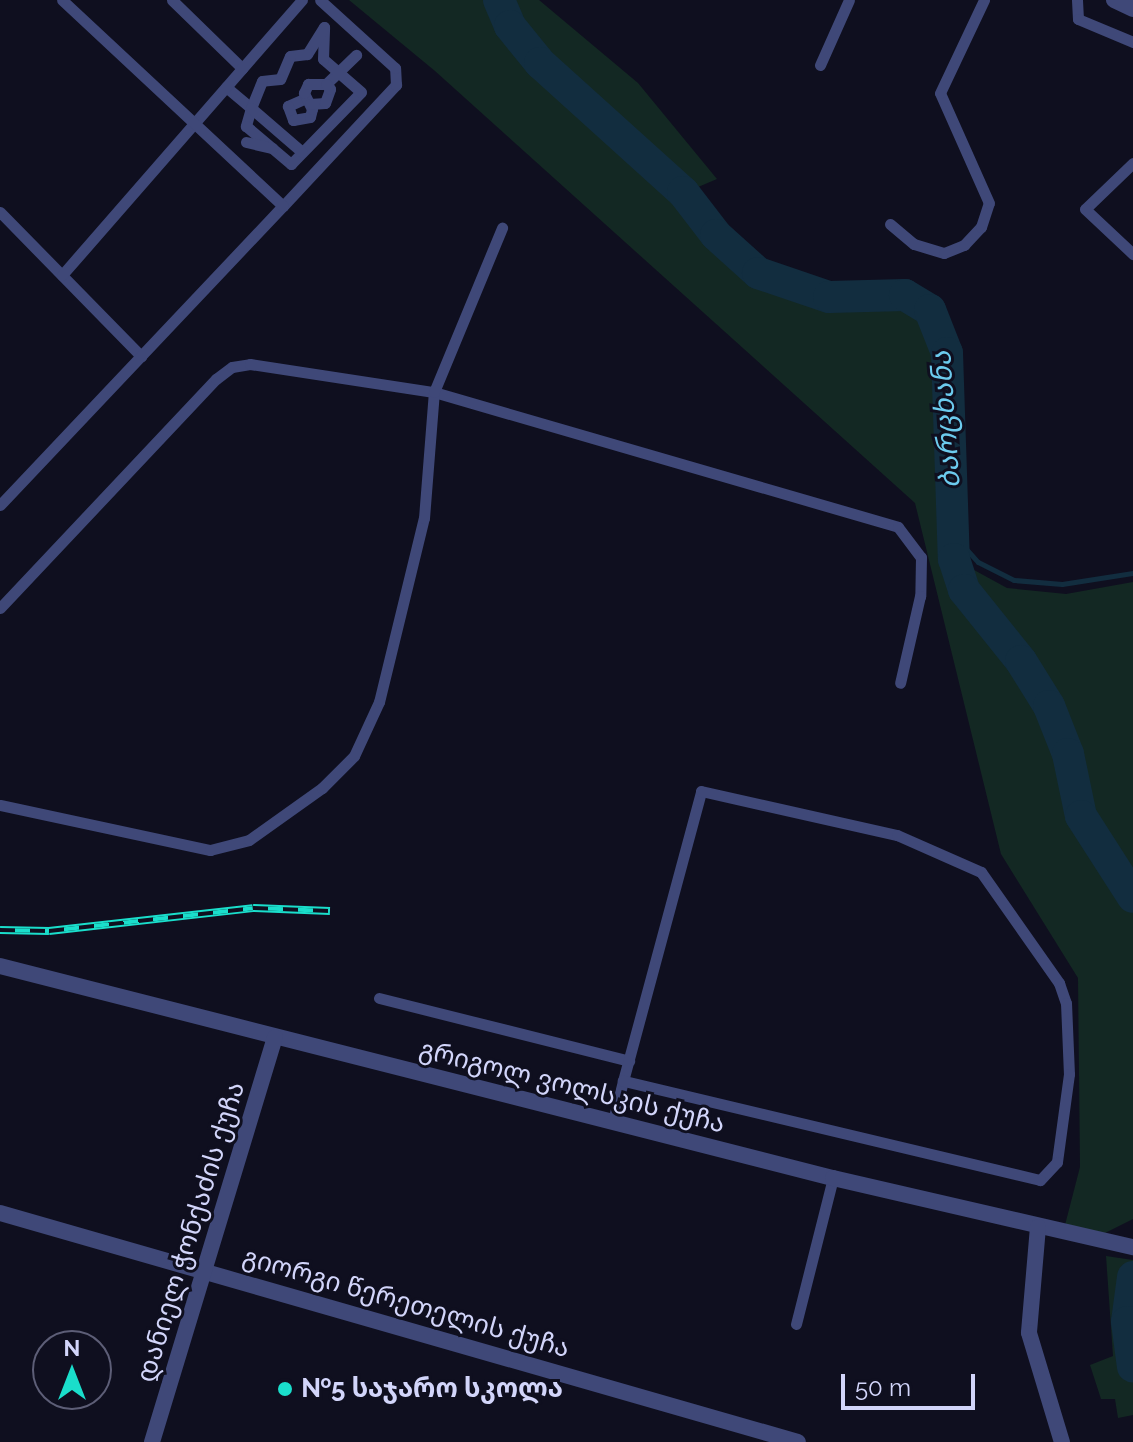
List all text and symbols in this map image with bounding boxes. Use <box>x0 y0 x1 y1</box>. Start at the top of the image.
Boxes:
water label: ბარცხანა <box>924 350 968 490</box>
street label: გრიგოლ ვოლსკის ქუჩა <box>416 1034 728 1140</box>
street label: დანიელ ჭონქაძის ქუჩა <box>130 1078 252 1386</box>
street label: გიორგი წერეთელის ქუჩა <box>239 1241 573 1365</box>
north arrow <box>32 1330 112 1410</box>
text: N <box>64 1335 80 1361</box>
scale bar <box>845 1358 979 1408</box>
place label: №5 საჯარო სკოლა <box>301 1373 563 1405</box>
text: 50 m <box>855 1373 911 1402</box>
marker: №5 საჯარო სკოლა <box>276 1380 294 1398</box>

